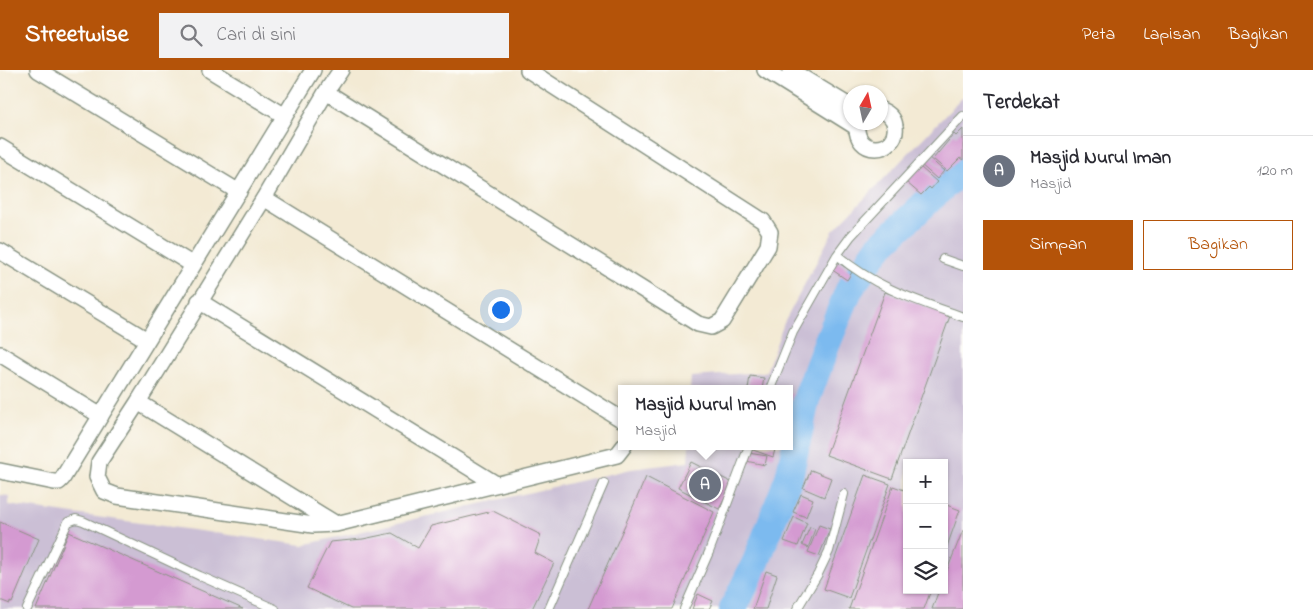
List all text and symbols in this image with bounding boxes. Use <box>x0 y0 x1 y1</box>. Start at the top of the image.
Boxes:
search box <box>159 13 509 58</box>
text: Streetwise <box>25 18 129 53</box>
icon: search <box>177 21 205 49</box>
text: Cari di sini <box>217 22 296 49</box>
text: Peta <box>1082 22 1115 48</box>
text: Lapisan <box>1143 22 1200 48</box>
text: Bagikan <box>1228 22 1288 48</box>
north arrow <box>843 85 888 130</box>
text: Terdekat <box>983 88 1060 118</box>
text: Masjid Nurul Iman <box>1030 145 1171 172</box>
text: A <box>994 159 1004 183</box>
text: 120 m <box>1257 159 1293 183</box>
text: Masjid <box>1030 172 1072 196</box>
button: Simpan <box>983 220 1133 270</box>
button: Bagikan <box>1143 220 1293 270</box>
your location <box>488 297 514 323</box>
popup <box>618 385 793 450</box>
text: Masjid Nurul Iman <box>635 392 776 419</box>
text: Masjid <box>635 419 676 443</box>
map controls <box>903 459 948 594</box>
button: + <box>903 459 948 504</box>
pin: A <box>689 466 721 504</box>
button: − <box>903 504 948 549</box>
button: layers <box>903 549 948 594</box>

